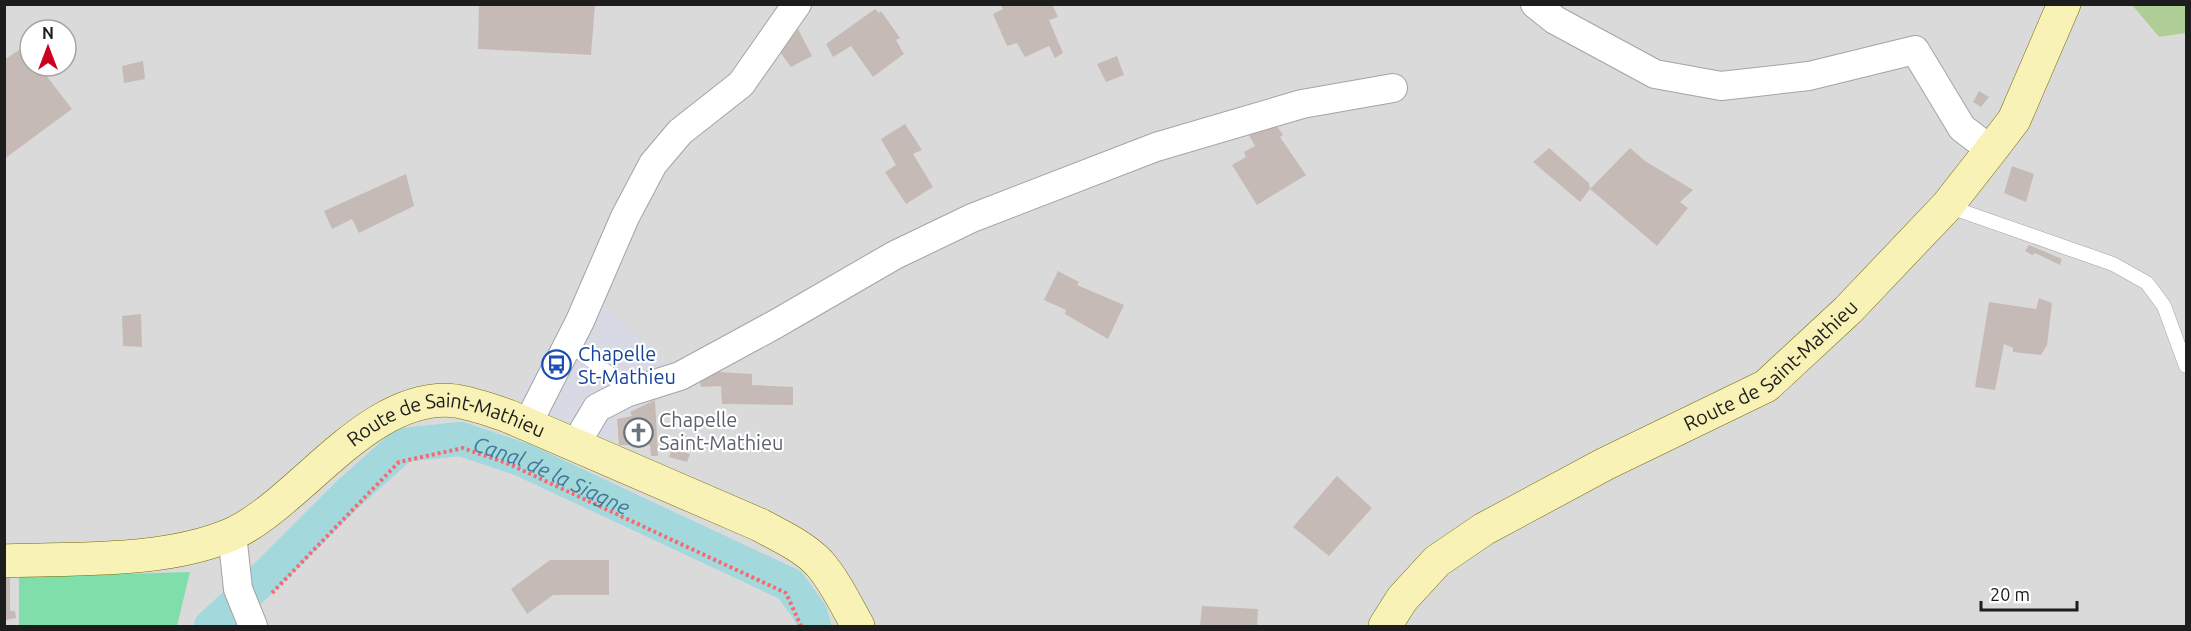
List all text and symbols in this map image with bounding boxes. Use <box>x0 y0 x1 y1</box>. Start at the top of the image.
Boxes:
north arrow <box>18 18 78 78</box>
text: N <box>42 24 54 42</box>
street label: Route de Saint-Mathieu <box>1680 295 1862 435</box>
place label: Chapelle St-Mathieu <box>578 342 676 388</box>
bus stop icon: Chapelle St-Mathieu <box>541 349 573 381</box>
text: Route de Saint-Mathieu <box>342 388 549 451</box>
place label: Chapelle Saint-Mathieu <box>659 408 783 454</box>
church icon: Chapelle Saint-Mathieu <box>622 416 654 448</box>
street label: Route de Saint-Mathieu <box>342 423 554 461</box>
water label: Canal de la Siagne <box>471 431 634 519</box>
scale bar <box>1981 574 2077 612</box>
text: 20 m <box>1990 584 2030 604</box>

